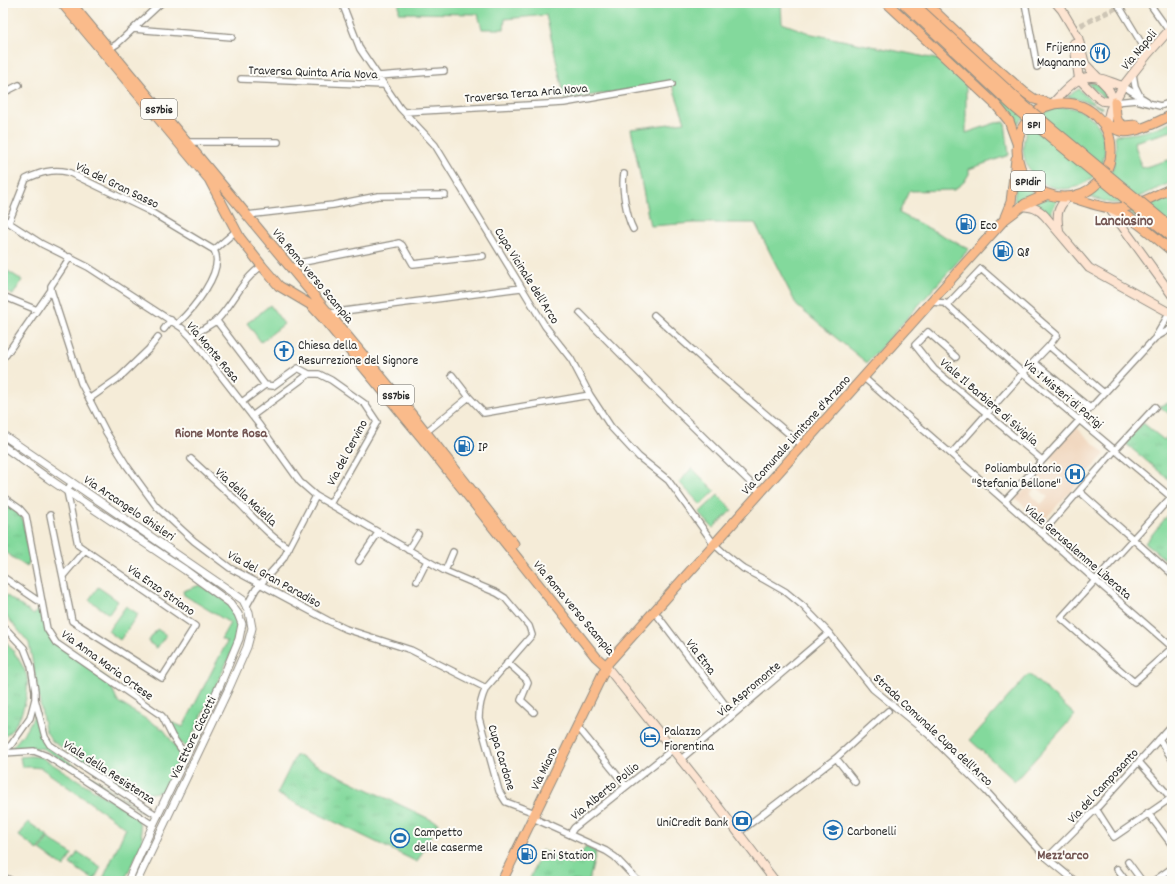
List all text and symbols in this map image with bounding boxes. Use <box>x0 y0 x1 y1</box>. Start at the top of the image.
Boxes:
street label: Via Napoli <box>1117 26 1163 75</box>
place label: Frijenno Magnanno <box>1037 39 1086 73</box>
restaurant icon: Frijenno Magnanno <box>1089 42 1111 64</box>
street label: Traversa Quinta Aria Nova <box>248 62 379 85</box>
street label: Traversa Terza Aria Nova <box>464 80 589 109</box>
road number: SS7bis <box>141 99 177 119</box>
road number: SP1 <box>1023 114 1045 134</box>
street label: Via del Gran Sasso <box>72 158 162 215</box>
road number: SP1dir <box>1011 171 1045 191</box>
district label: Lanciasino <box>1095 211 1154 233</box>
fuel station icon: Eco <box>955 213 977 235</box>
place label: Eco <box>980 217 997 236</box>
street label: Cupa Vicinale dell'Arco <box>488 224 563 328</box>
street label: Via Roma verso Scampia <box>267 225 358 329</box>
fuel station icon: Q8 <box>992 240 1014 262</box>
place label: Q8 <box>1017 244 1030 263</box>
street label: Via Monte Rosa <box>181 318 244 388</box>
place label: Chiesa della Resurrezione del Signore <box>298 337 419 371</box>
church icon: Chiesa della Resurrezione del Signore <box>273 340 295 362</box>
street label: Viale Il Barbiere di Siviglia <box>935 355 1043 452</box>
street label: Via I Misteri di Parigi <box>1018 356 1107 435</box>
street label: Via Comunale Limitone d'Arzano <box>738 371 856 500</box>
road number: SS7bis <box>378 385 414 405</box>
street label: Via del Cervino <box>323 417 374 489</box>
district label: Rione Monte Rosa <box>175 424 269 444</box>
fuel station icon: IP <box>453 435 475 457</box>
place label: IP <box>478 439 488 458</box>
place label: Poliambulatorio "Stefania Bellone" <box>972 460 1061 494</box>
hospital icon: Poliambulatorio "Stefania Bellone" <box>1064 463 1086 485</box>
street label: Via della Maiella <box>210 464 281 532</box>
street label: Via Arcangelo Ghisleri <box>79 471 179 547</box>
street label: Viale Gerusalemme Liberata <box>1019 501 1136 606</box>
street label: Via del Gran Paradiso <box>223 546 324 614</box>
street label: Via Roma verso Scampia <box>528 557 619 661</box>
street label: Via Enzo Striano <box>123 561 199 622</box>
street label: Via Anna Maria Ortese <box>56 626 157 706</box>
street label: Via Etna <box>680 636 720 680</box>
street label: Via Aspromonte <box>714 657 786 722</box>
street label: Strada Comunale Cupa dell'Arco <box>868 670 997 792</box>
street label: Via Ettore Ciccotti <box>166 693 223 782</box>
street label: Cupa Cardone <box>482 722 520 793</box>
place label: Palazzo Fiorentina <box>664 723 715 757</box>
hotel icon: Palazzo Fiorentina <box>639 726 661 748</box>
street label: Viale della Resistenza <box>59 736 159 811</box>
street label: Via Miano <box>527 744 564 794</box>
street label: Via del Camposanto <box>1064 745 1144 829</box>
street label: Via Alberto Pollio <box>567 758 644 826</box>
bank icon: UniCredit Bank <box>731 810 753 832</box>
place label: UniCredit Bank <box>657 814 728 833</box>
school or university icon: Carbonelli <box>822 819 844 841</box>
place label: Carbonelli <box>847 823 897 842</box>
place label: Campetto delle caserme <box>414 824 483 858</box>
sports icon: Campetto delle caserme <box>389 827 411 849</box>
fuel station icon: Eni Station <box>516 843 538 865</box>
district label: Mezz'arco <box>1037 846 1089 866</box>
place label: Eni Station <box>541 847 594 866</box>

